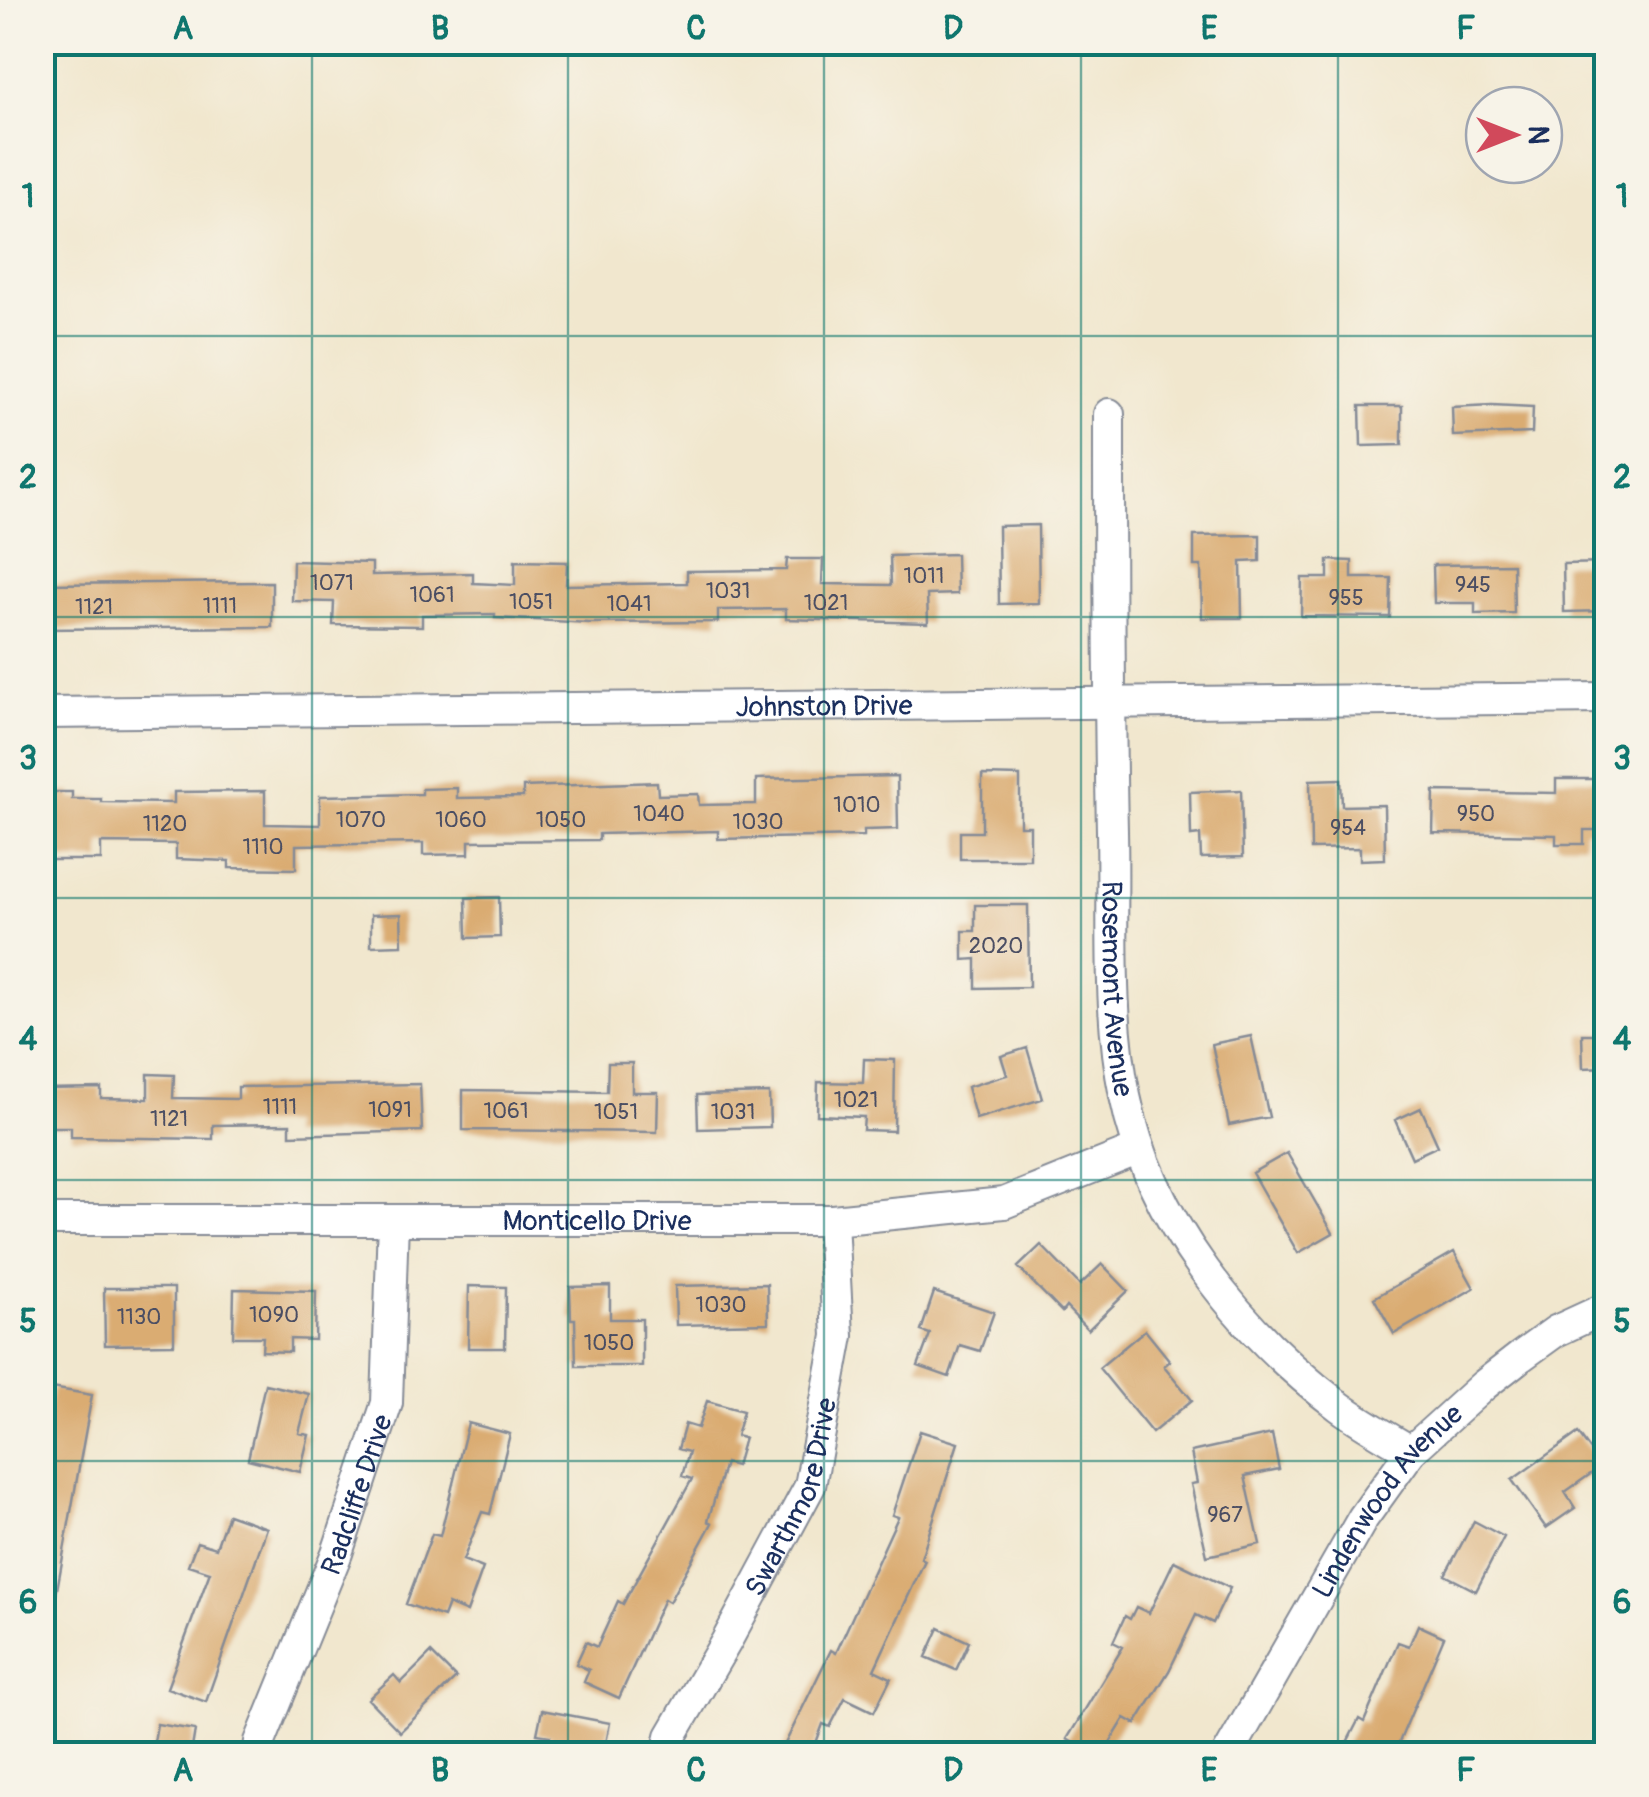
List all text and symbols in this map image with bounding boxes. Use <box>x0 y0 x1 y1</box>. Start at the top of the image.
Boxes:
text: A <box>173 9 194 49</box>
text: B <box>431 9 449 49</box>
text: C <box>686 9 706 49</box>
text: D <box>943 9 963 49</box>
text: E <box>1201 9 1218 49</box>
text: F <box>1456 9 1476 49</box>
north arrow <box>1464 85 1564 185</box>
text: N <box>1520 126 1555 144</box>
text: 1 <box>22 177 34 217</box>
text: 1 <box>1616 177 1628 217</box>
text: 2 <box>19 458 37 498</box>
text: 2 <box>1613 458 1631 498</box>
house number: 1011 <box>904 562 944 590</box>
house number: 1071 <box>310 569 354 597</box>
house number: 945 <box>1455 571 1491 599</box>
house number: 1031 <box>706 577 750 605</box>
house number: 1061 <box>409 581 455 609</box>
house number: 955 <box>1328 584 1364 612</box>
house number: 1051 <box>509 588 553 616</box>
house number: 1021 <box>804 589 848 617</box>
house number: 1041 <box>607 590 652 618</box>
house number: 1111 <box>203 592 237 620</box>
house number: 1121 <box>75 593 113 621</box>
street label: Johnston Drive <box>735 689 913 725</box>
text: 3 <box>19 739 37 779</box>
text: 3 <box>1613 739 1631 779</box>
house number: 1010 <box>833 791 881 819</box>
house number: 1040 <box>633 800 685 828</box>
house number: 950 <box>1457 800 1495 828</box>
house number: 1070 <box>336 806 386 834</box>
house number: 1060 <box>435 806 487 834</box>
house number: 1050 <box>536 806 586 834</box>
house number: 1030 <box>733 808 783 836</box>
house number: 1120 <box>143 810 187 838</box>
house number: 954 <box>1330 814 1366 842</box>
house number: 1110 <box>243 833 283 861</box>
street label: Rosemont Avenue <box>1093 881 1141 1100</box>
house number: 2020 <box>969 932 1023 960</box>
text: 4 <box>19 1020 38 1060</box>
text: 4 <box>1613 1020 1632 1060</box>
house number: 1021 <box>834 1086 878 1114</box>
house number: 1111 <box>263 1093 297 1121</box>
house number: 1091 <box>368 1096 412 1124</box>
house number: 1061 <box>483 1097 529 1125</box>
house number: 1051 <box>594 1098 638 1126</box>
house number: 1031 <box>711 1098 755 1126</box>
house number: 1121 <box>150 1105 188 1133</box>
street label: Monticello Drive <box>502 1204 692 1239</box>
house number: 1030 <box>696 1291 746 1319</box>
house number: 1090 <box>249 1301 299 1329</box>
text: 5 <box>19 1302 37 1342</box>
text: 5 <box>1613 1302 1631 1342</box>
house number: 1130 <box>117 1303 161 1331</box>
house number: 1050 <box>584 1329 634 1357</box>
street label: Swarthmore Drive <box>738 1395 845 1603</box>
street label: Lindenwood Avenue <box>1305 1397 1471 1605</box>
street label: Radcliffe Drive <box>314 1410 401 1580</box>
house number: 967 <box>1207 1501 1243 1529</box>
text: 6 <box>19 1583 37 1623</box>
text: 6 <box>1613 1583 1631 1623</box>
text: A <box>173 1751 194 1791</box>
text: B <box>431 1751 449 1791</box>
text: C <box>686 1751 706 1791</box>
text: D <box>943 1751 963 1791</box>
text: E <box>1201 1751 1218 1791</box>
text: F <box>1456 1751 1476 1791</box>

